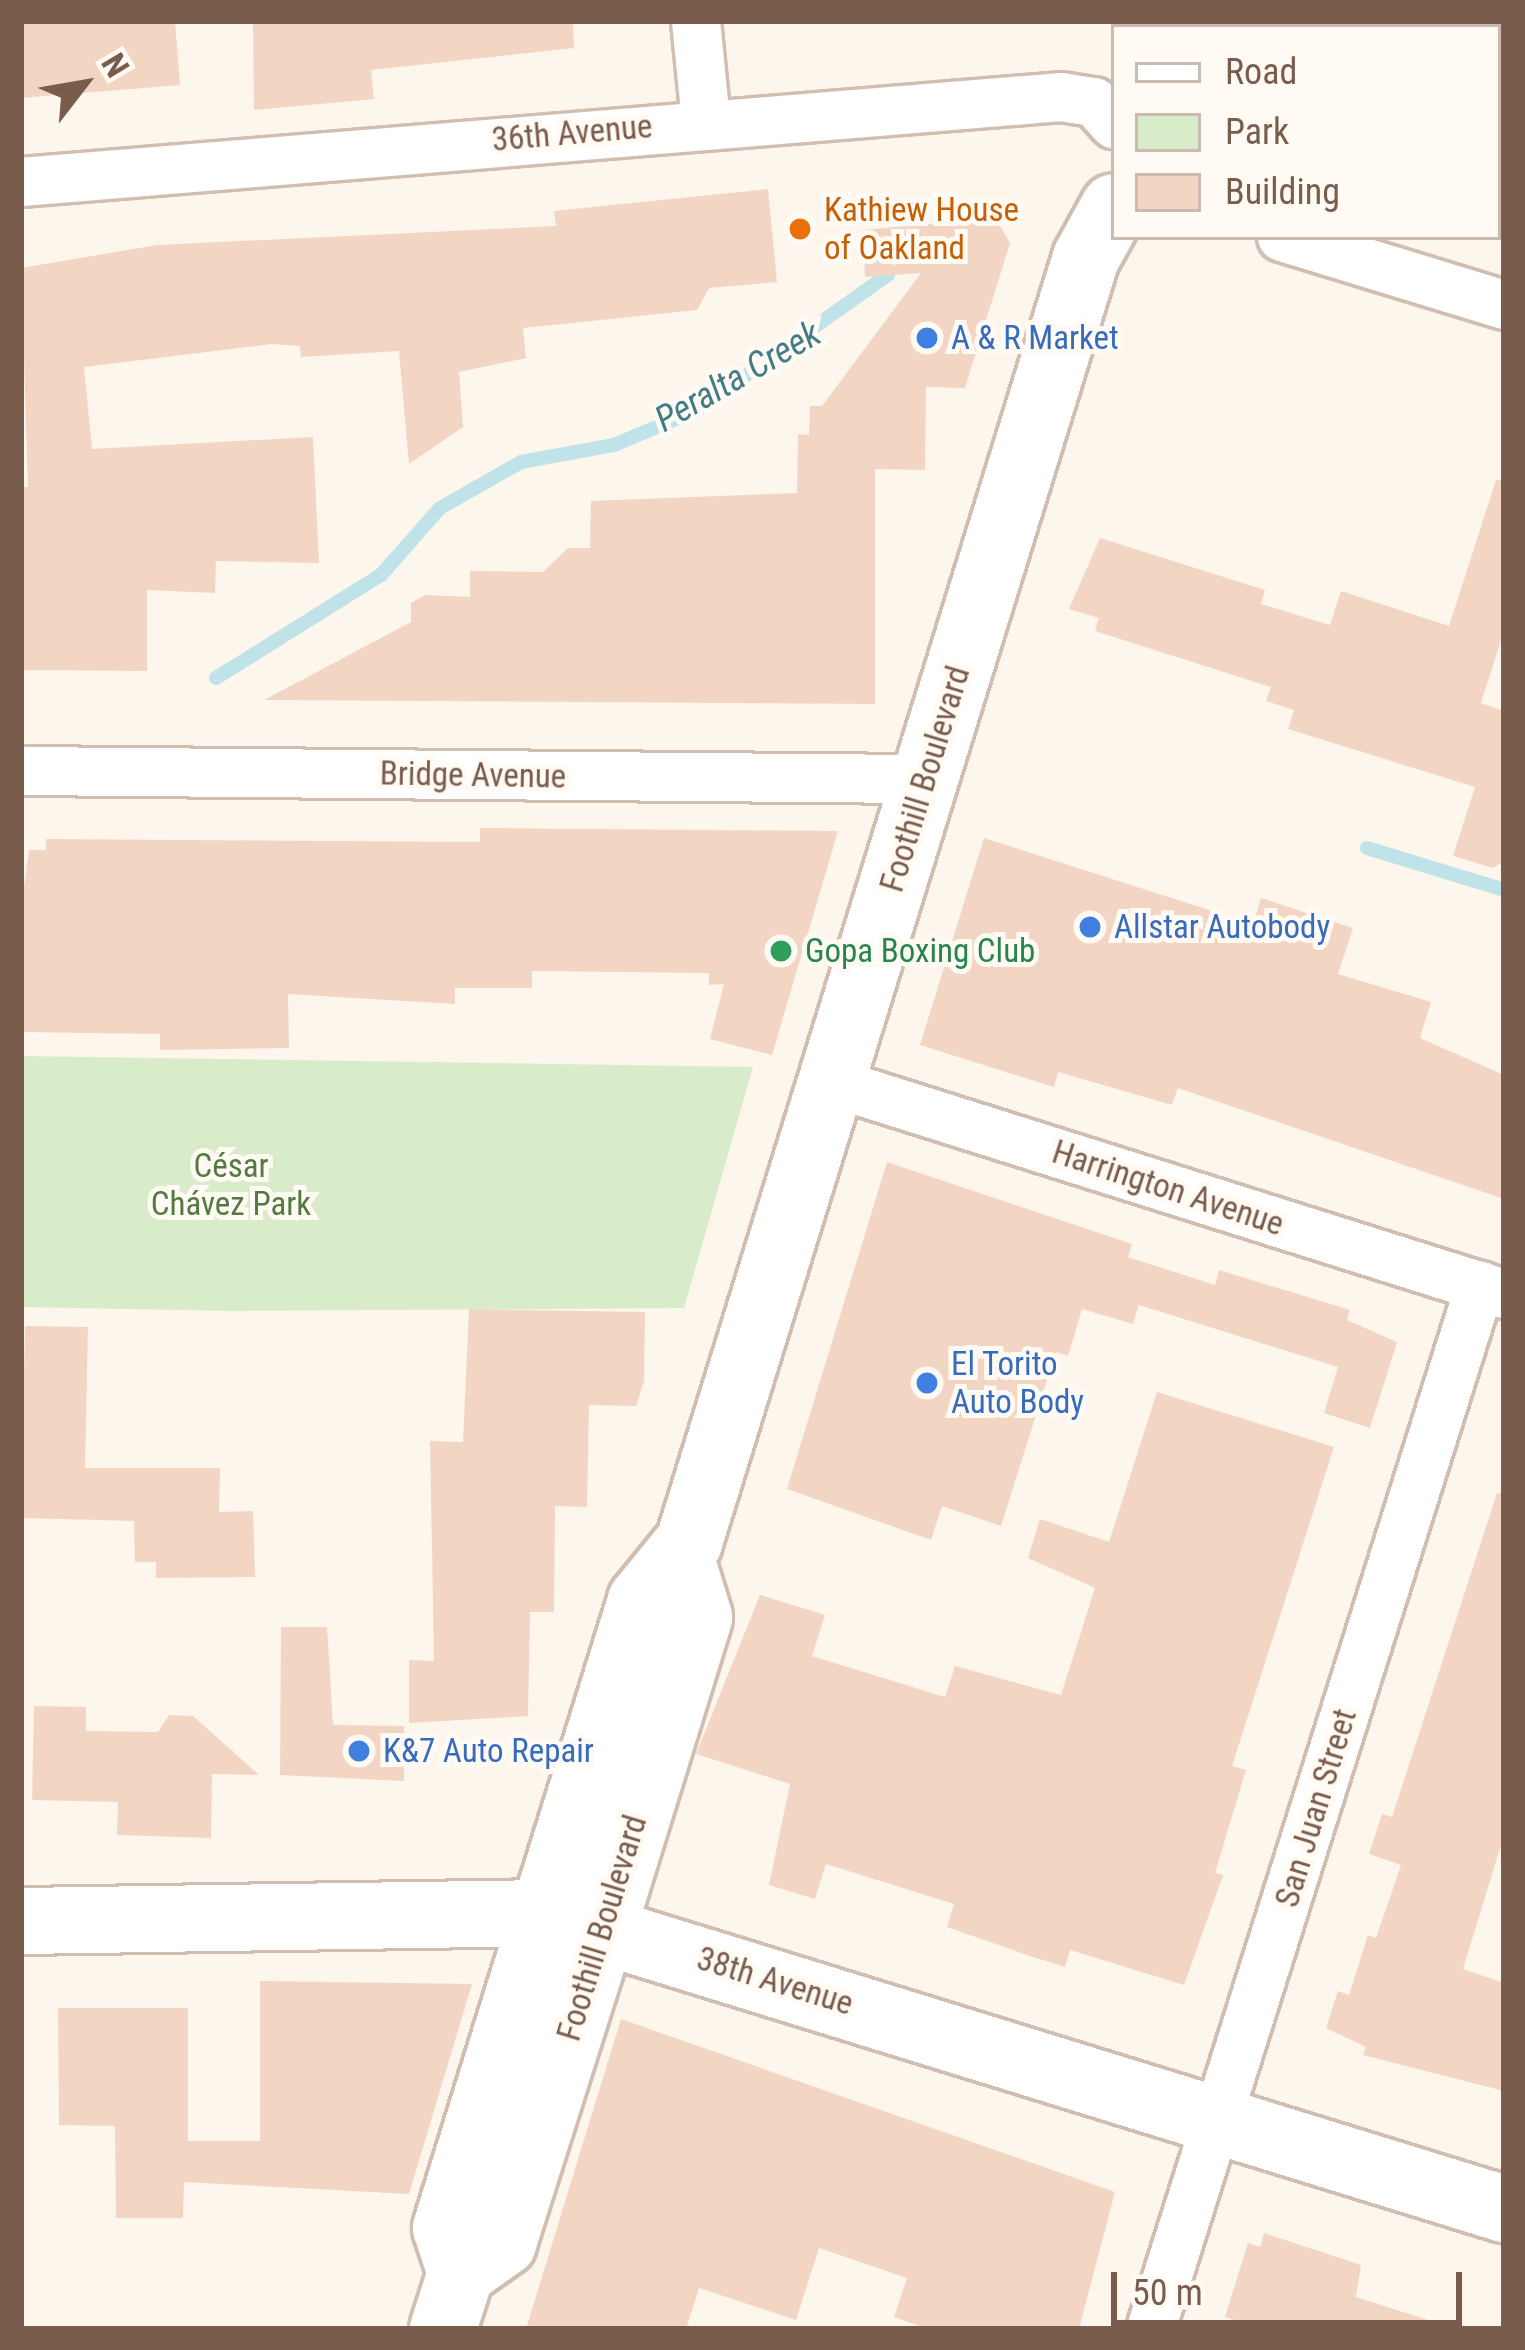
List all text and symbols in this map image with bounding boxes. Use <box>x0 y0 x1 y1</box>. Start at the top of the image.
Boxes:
north arrow <box>24 24 144 144</box>
legend <box>1111 24 1501 240</box>
text: N <box>93 46 137 84</box>
text: Road <box>1225 51 1297 93</box>
street label: 36th Avenue <box>490 106 654 160</box>
text: Park <box>1225 111 1289 153</box>
text: Building <box>1225 171 1340 213</box>
place label: Kathiew House of Oakland <box>824 190 1019 268</box>
marker: Kathiew House of Oakland <box>787 216 813 242</box>
water label: Peralta Creek <box>648 312 828 442</box>
place label: A & R Market <box>951 318 1119 358</box>
marker: A & R Market <box>914 325 940 351</box>
street label: Foothill Boulevard <box>872 661 978 897</box>
street label: Bridge Avenue <box>380 754 566 796</box>
place label: Allstar Autobody <box>1114 907 1330 947</box>
marker: Allstar Autobody <box>1077 914 1103 940</box>
place label: Gopa Boxing Club <box>805 931 1035 971</box>
marker: Gopa Boxing Club <box>768 938 794 964</box>
street label: Harrington Avenue <box>1047 1132 1289 1244</box>
park label: César Chávez Park <box>151 1146 311 1224</box>
place label: El Torito Auto Body <box>951 1344 1084 1422</box>
marker: El Torito Auto Body <box>914 1370 940 1396</box>
street label: San Juan Street <box>1267 1704 1365 1912</box>
place label: K&7 Auto Repair <box>383 1731 594 1771</box>
marker: K&7 Auto Repair <box>346 1738 372 1764</box>
street label: Foothill Boulevard <box>549 1810 655 2046</box>
street label: 38th Avenue <box>692 1939 858 2023</box>
scale bar <box>1117 2248 1468 2322</box>
text: 50 m <box>1132 2272 1203 2314</box>

